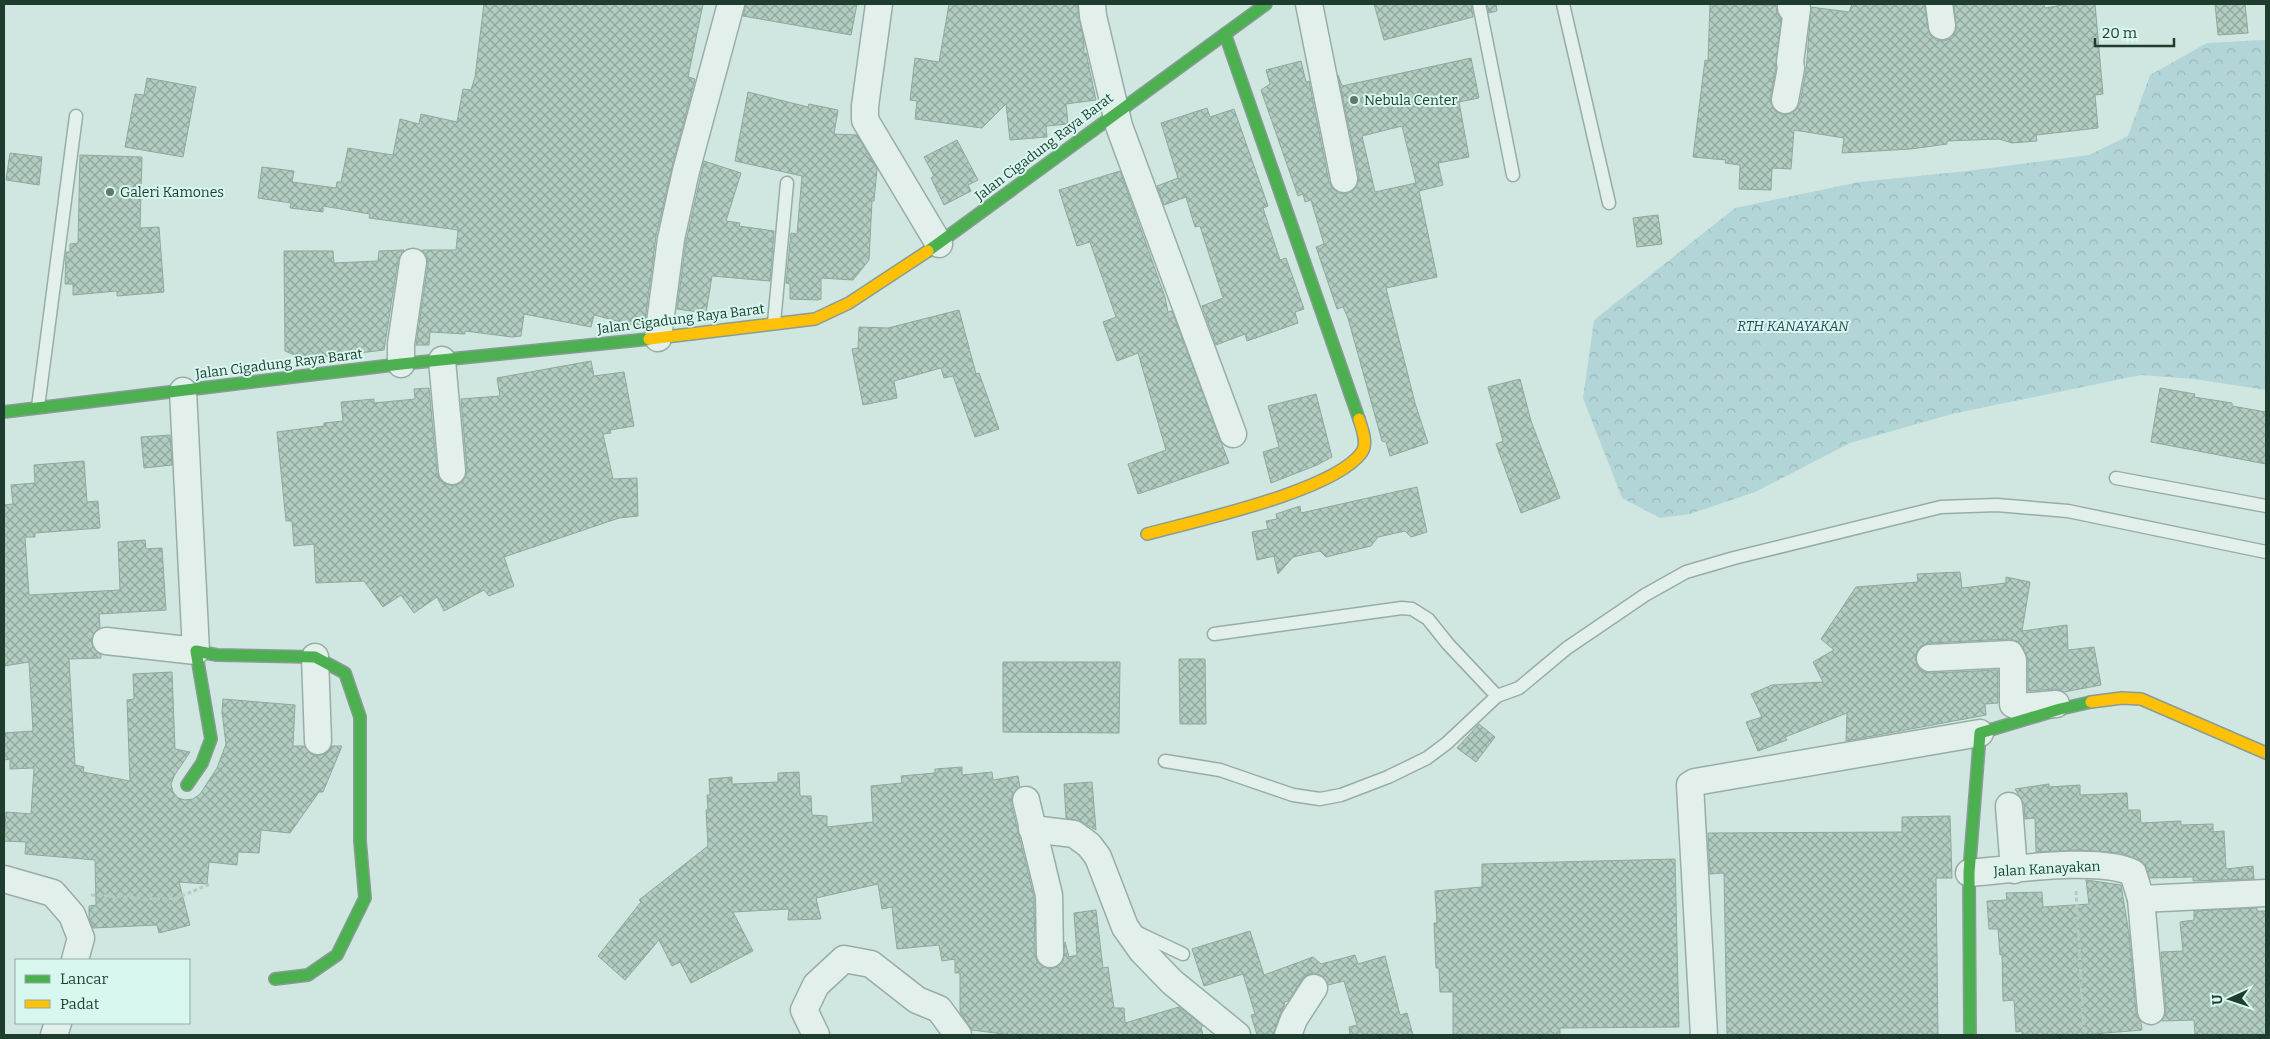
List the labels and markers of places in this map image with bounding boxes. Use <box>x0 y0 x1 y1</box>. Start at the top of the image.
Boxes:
place label: Nebula Center <box>1364 92 1458 109</box>
marker: Nebula Center <box>1348 94 1360 106</box>
place label: Galeri Kamones <box>120 184 224 201</box>
marker: Galeri Kamones <box>104 186 116 198</box>

